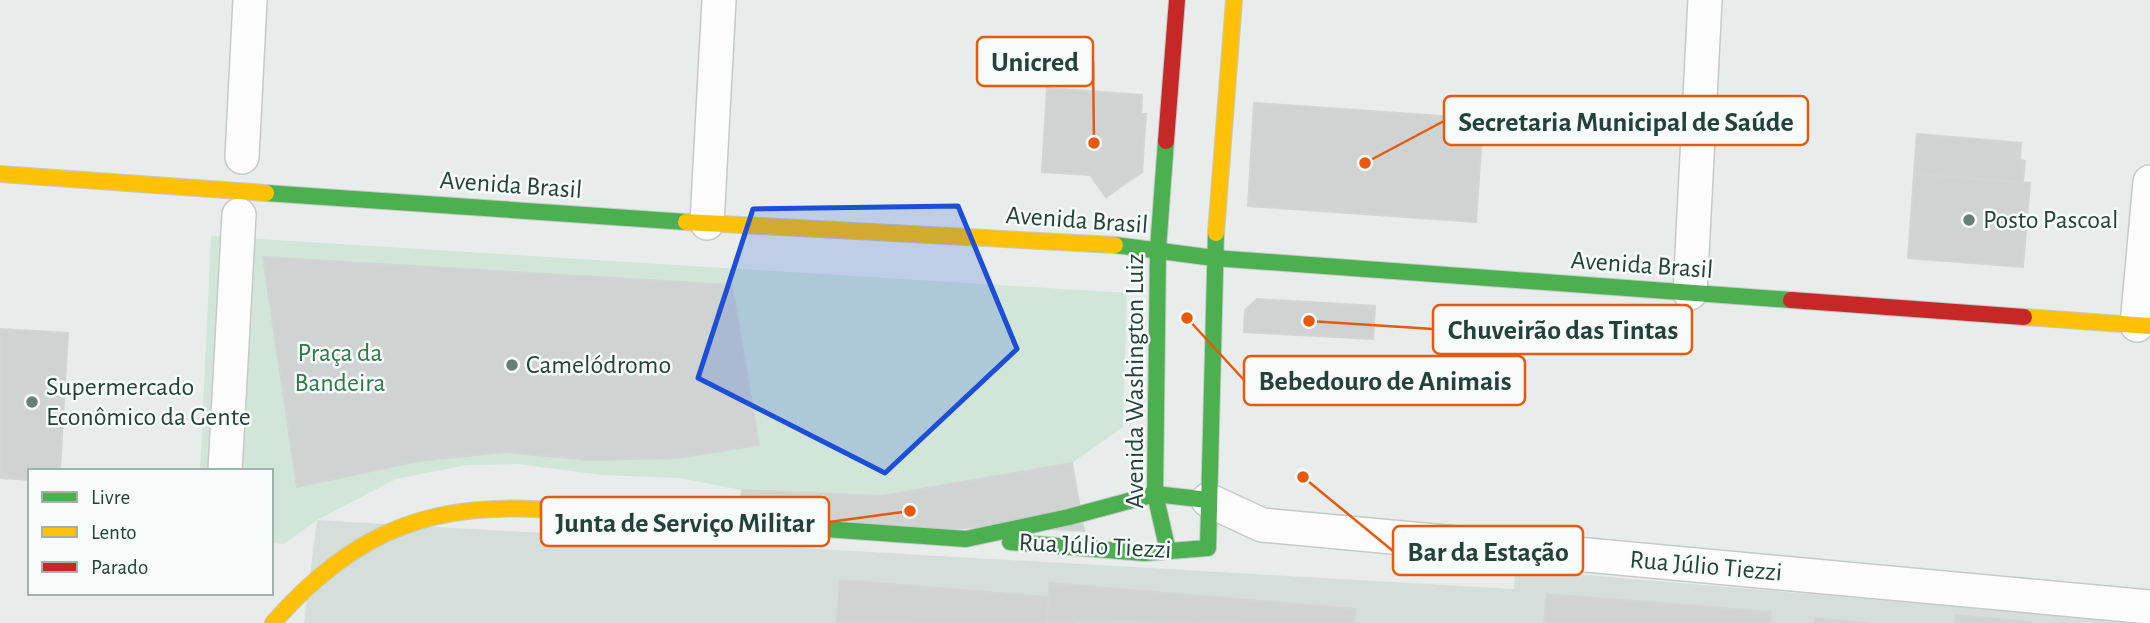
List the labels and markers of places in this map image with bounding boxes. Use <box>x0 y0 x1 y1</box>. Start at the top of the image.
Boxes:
callout: Unicred <box>977 37 1093 86</box>
callout: Secretaria Municipal de Saúde <box>1444 96 1808 145</box>
place label: Posto Pascoal <box>1983 207 2119 233</box>
marker: Posto Pascoal <box>1961 212 1977 228</box>
callout: Chuveirão das Tintas <box>1433 305 1692 354</box>
place label: Camelódromo <box>526 352 671 378</box>
callout: Bebedouro de Animais <box>1244 356 1525 405</box>
marker: Camelódromo <box>504 357 520 373</box>
place label: Supermercado Econômico da Gente <box>46 374 251 430</box>
marker: Supermercado Econômico da Gente <box>24 394 40 410</box>
callout: Junta de Serviço Militar <box>541 497 829 546</box>
callout: Bar da Estação <box>1393 526 1583 575</box>

